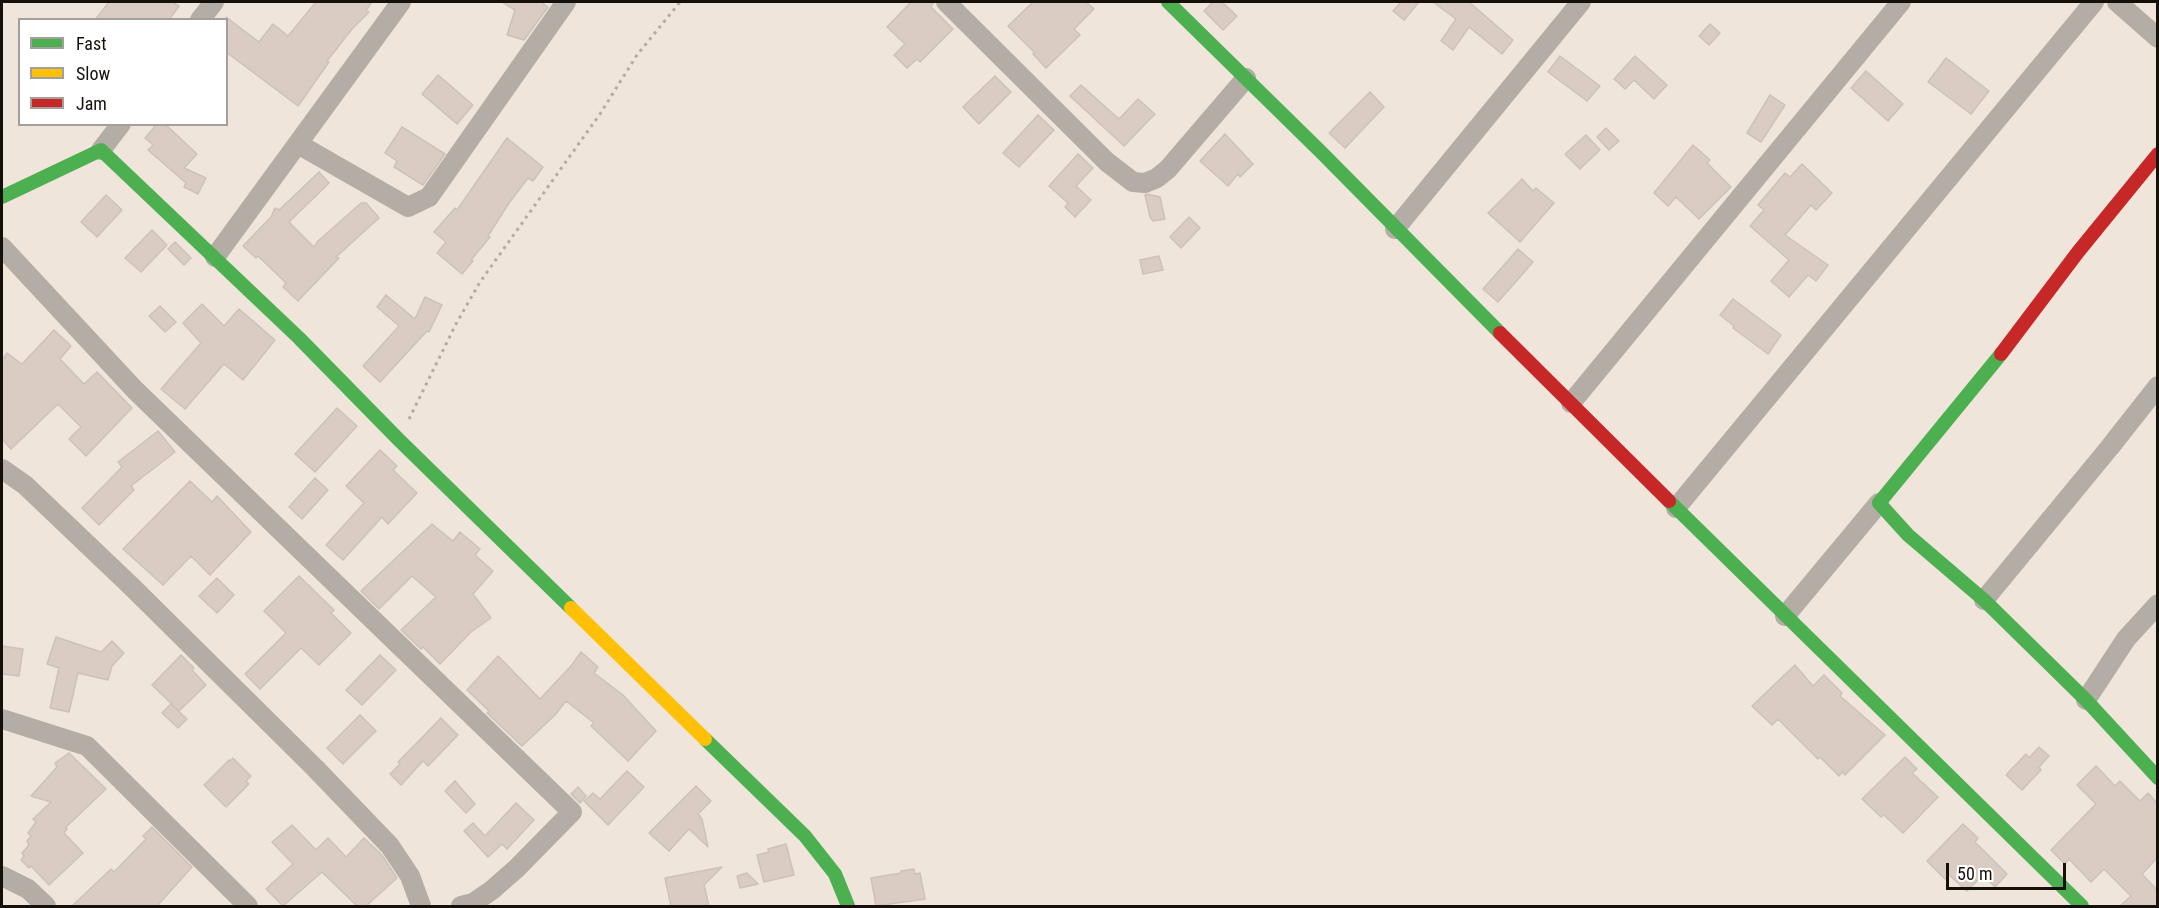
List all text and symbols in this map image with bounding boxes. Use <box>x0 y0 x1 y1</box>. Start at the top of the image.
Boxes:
legend <box>18 18 228 126</box>
text: Fast <box>76 33 107 54</box>
text: Slow <box>76 63 110 84</box>
text: Jam <box>76 93 107 114</box>
scale bar <box>1949 851 2069 889</box>
text: 50 m <box>1957 863 1992 884</box>

